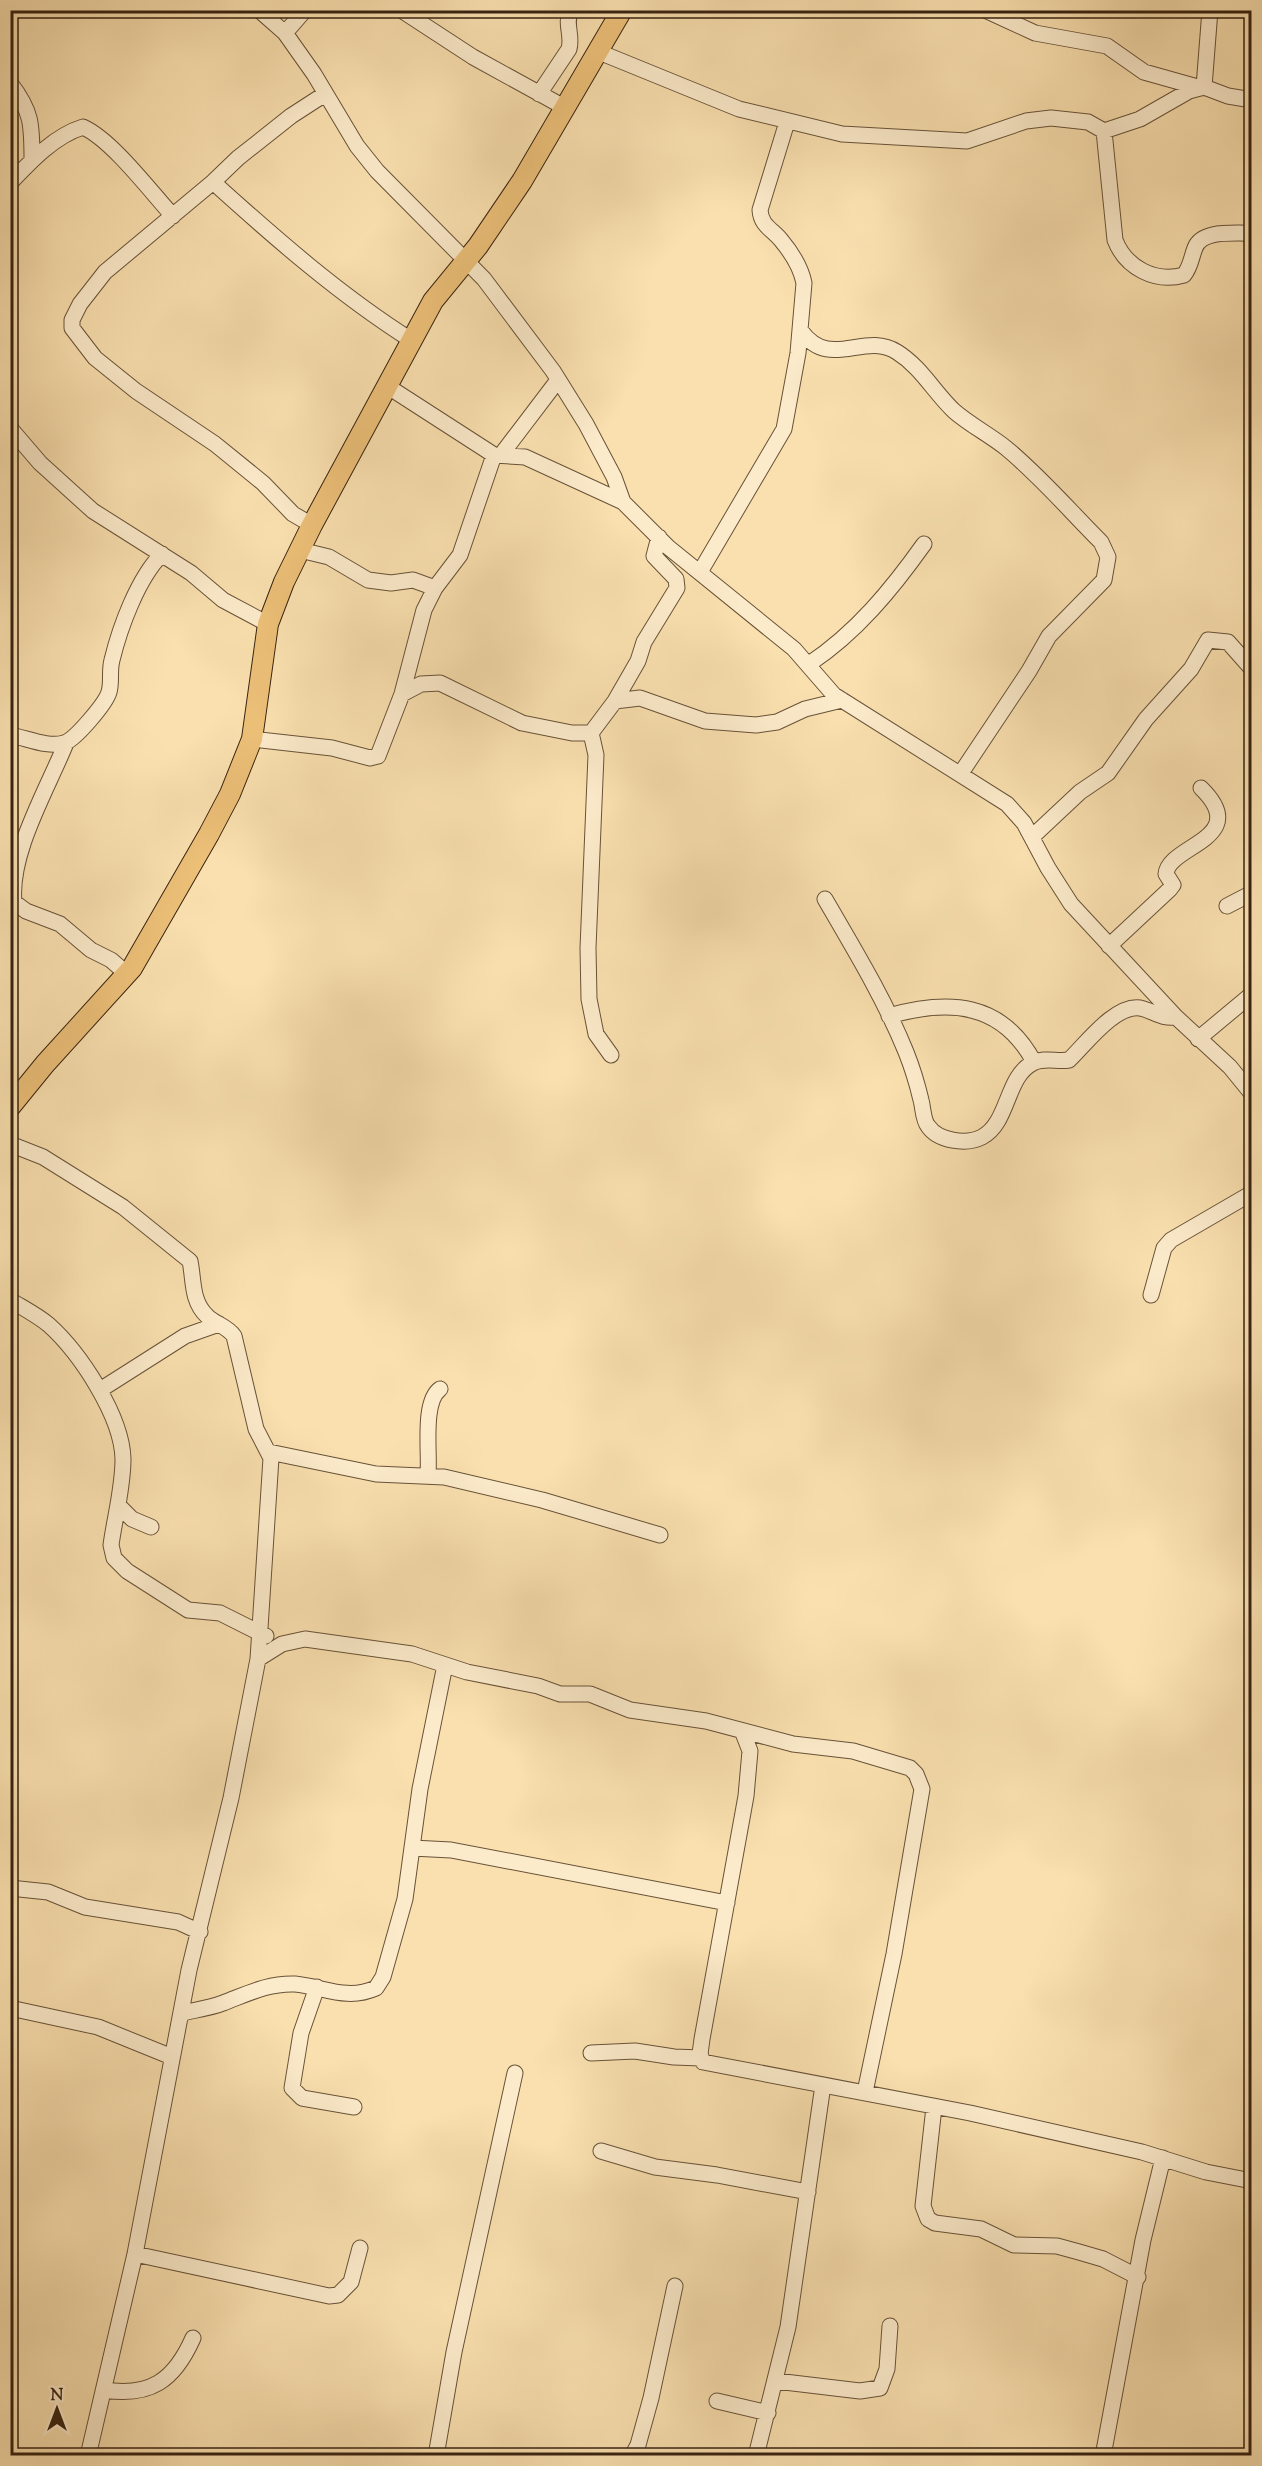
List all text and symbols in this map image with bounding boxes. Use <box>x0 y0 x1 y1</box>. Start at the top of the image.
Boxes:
north arrow <box>27 2379 87 2439</box>
text: N <box>51 2385 64 2408</box>

